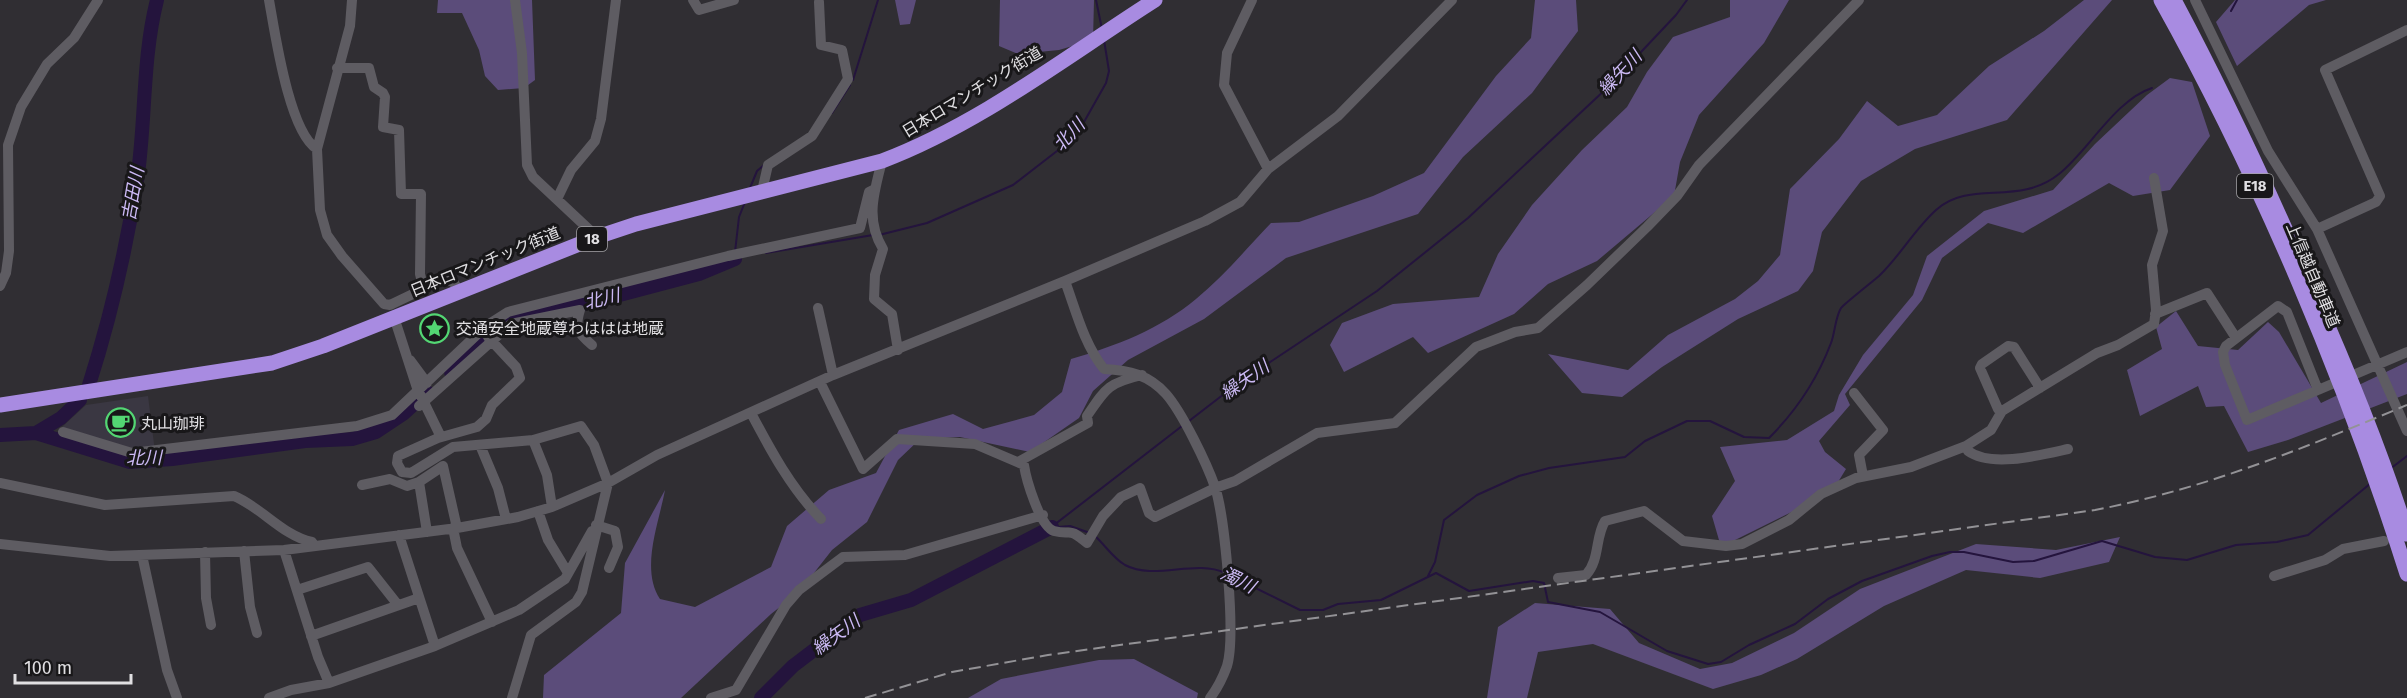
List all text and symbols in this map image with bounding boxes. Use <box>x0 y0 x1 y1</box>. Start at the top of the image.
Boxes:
street label: 日本ロマンチック街道 <box>899 43 1045 141</box>
water label: 繰矢川 <box>1594 44 1648 100</box>
water label: 北川 <box>1049 113 1091 156</box>
water label: 吉田川 <box>117 164 149 222</box>
road number: E18 <box>2237 174 2273 198</box>
street label: 上信越自動車道 <box>2282 220 2344 330</box>
street label: 日本ロマンチック街道 <box>407 223 563 301</box>
road number: 18 <box>577 227 607 251</box>
water label: 北川 <box>582 284 624 314</box>
place icon: 交通安全地蔵尊わははは地蔵 <box>419 312 451 344</box>
place label: 交通安全地蔵尊わははは地蔵 <box>456 319 664 338</box>
water label: 繰矢川 <box>1217 354 1275 404</box>
cafe icon: 丸山珈琲 <box>104 407 136 439</box>
place label: 丸山珈琲 <box>141 414 205 433</box>
water label: 北川 <box>126 447 164 469</box>
water label: 濁川 <box>1217 562 1261 599</box>
water label: 繰矢川 <box>808 609 866 660</box>
scale bar <box>15 647 130 685</box>
text: 100 m <box>24 657 72 679</box>

